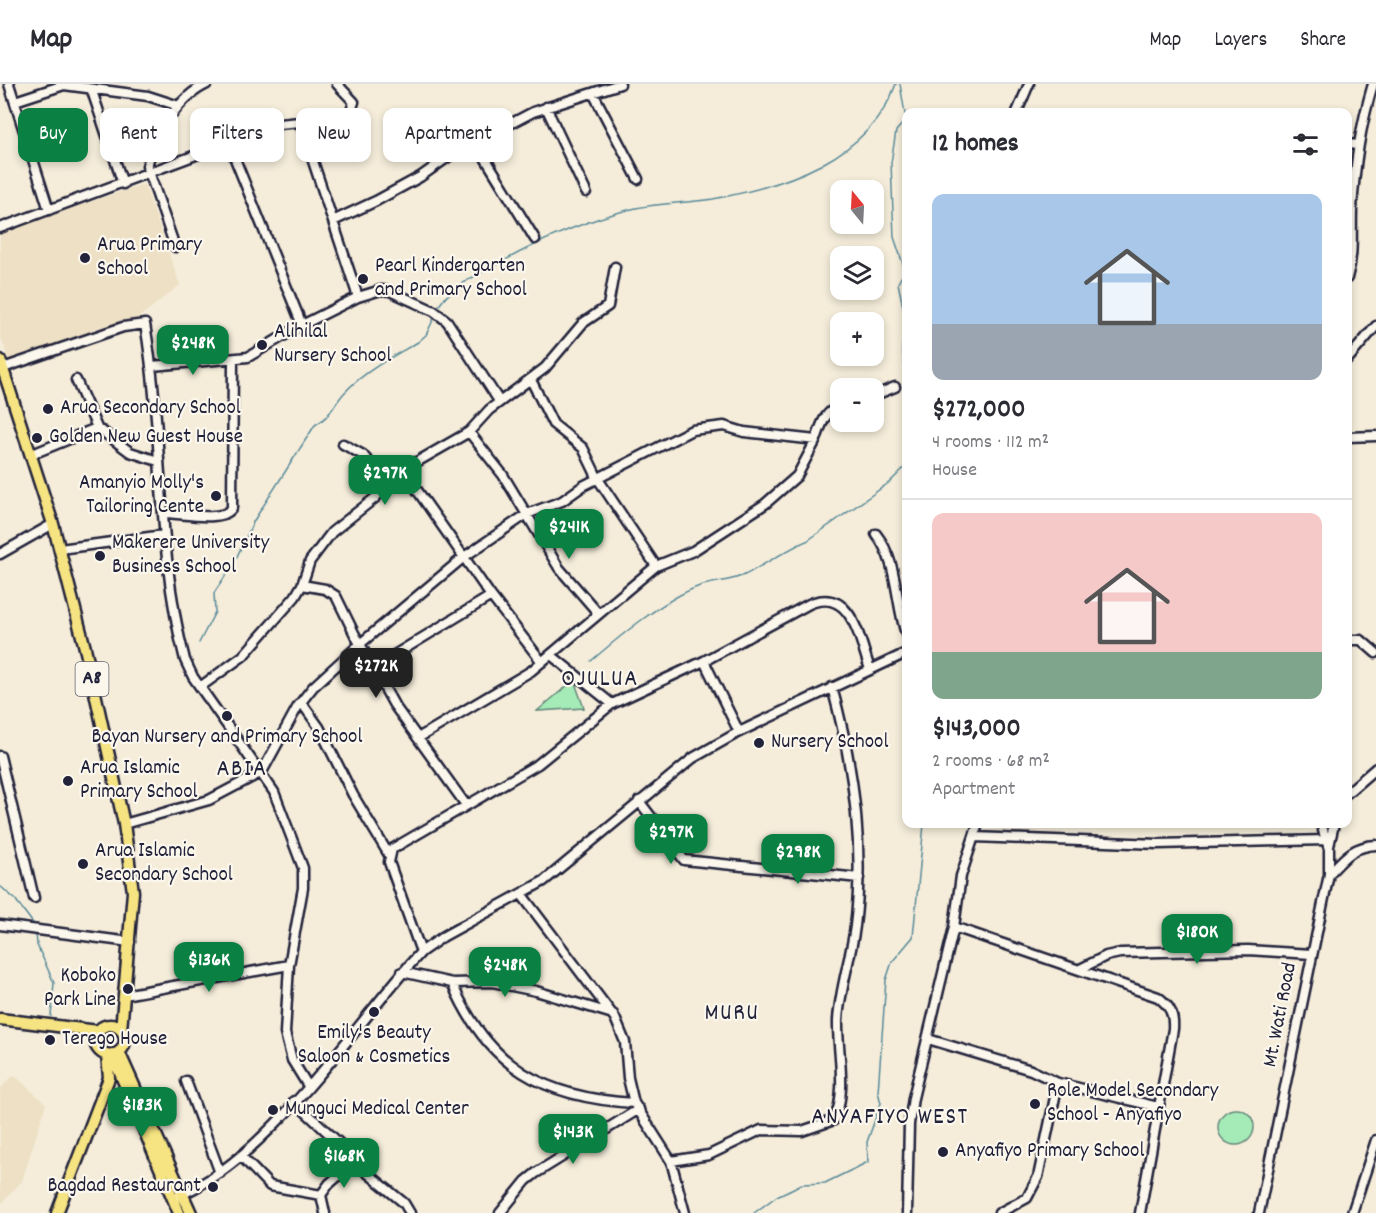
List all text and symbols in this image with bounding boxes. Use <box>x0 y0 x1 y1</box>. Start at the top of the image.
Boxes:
text: Map <box>30 21 72 61</box>
text: Map <box>1150 26 1181 56</box>
text: Layers <box>1214 26 1267 56</box>
text: Share <box>1300 26 1346 56</box>
chip: Buy <box>18 108 88 162</box>
chip: Rent <box>100 108 178 162</box>
chip: Filters <box>190 108 284 162</box>
chip: New <box>296 108 371 162</box>
chip: Apartment <box>383 108 513 162</box>
text: 12 homes <box>932 126 1019 163</box>
icon: filters <box>1289 128 1322 161</box>
north arrow <box>830 180 884 234</box>
map controls <box>830 180 884 432</box>
place label: Arua Primary School <box>97 231 202 285</box>
icon: home <box>1073 233 1181 341</box>
button: layers <box>830 246 884 300</box>
marker: Arua Primary School <box>78 251 92 265</box>
place label: Pearl Kindergarten and Primary School <box>375 252 527 306</box>
marker: Pearl Kindergarten and Primary School <box>356 272 370 286</box>
button: + <box>830 312 884 366</box>
place label: Alihilal Nursery School <box>274 318 391 372</box>
pin: $248K <box>151 325 235 376</box>
text: $248K <box>171 330 215 358</box>
marker: Alihilal Nursery School <box>255 338 269 352</box>
button: − <box>830 378 884 432</box>
text: $272,000 <box>932 392 1025 429</box>
place label: Arua Secondary School <box>60 394 241 424</box>
marker: Arua Secondary School <box>41 402 55 416</box>
place label: Golden New Guest House <box>49 423 243 453</box>
text: 4 rooms · 112 m² <box>932 429 1049 457</box>
marker: Golden New Guest House <box>30 431 44 445</box>
pin: $297K <box>343 455 427 506</box>
text: House <box>932 457 977 485</box>
text: $297K <box>363 460 407 488</box>
place label: Amanyio Molly's Tailoring Cente <box>79 469 204 523</box>
marker: Amanyio Molly's Tailoring Cente <box>209 489 223 503</box>
pin: $241K <box>527 509 611 560</box>
text: $241K <box>549 514 589 542</box>
place label: Makerere University Business School <box>112 529 270 583</box>
marker: Makerere University Business School <box>93 549 107 563</box>
icon: home <box>1073 552 1181 660</box>
pin: $272K <box>334 648 418 699</box>
text: $272K <box>354 653 398 681</box>
road number: A8 <box>76 662 109 696</box>
district label: OJULUA <box>561 663 639 697</box>
marker: Bayan Nursery and Primary School <box>220 709 234 723</box>
text: $143,000 <box>932 711 1021 748</box>
place label: Bayan Nursery and Primary School <box>92 723 362 753</box>
place label: Nursery School <box>771 728 888 758</box>
marker: Nursery School <box>752 736 766 750</box>
text: 2 rooms · 68 m² <box>932 748 1050 776</box>
district label: ABIA <box>216 753 268 787</box>
place label: Arua Islamic Primary School <box>80 754 198 808</box>
marker: Arua Islamic Primary School <box>61 774 75 788</box>
text: Apartment <box>932 776 1015 804</box>
pin: $297K <box>629 814 713 865</box>
text: $297K <box>649 819 693 847</box>
pin: $298K <box>756 834 840 885</box>
place label: Arua Islamic Secondary School <box>95 837 233 891</box>
text: $298K <box>775 839 821 867</box>
marker: Arua Islamic Secondary School <box>76 857 90 871</box>
pin: $180K <box>1155 914 1239 965</box>
text: $180K <box>1176 919 1218 947</box>
pin: $136K <box>167 942 251 993</box>
text: $136K <box>188 947 230 975</box>
pin: $248K <box>463 947 547 998</box>
text: $248K <box>483 952 527 980</box>
street label: Mt. Wati Road <box>1256 960 1306 1070</box>
place label: Koboko Park Line <box>44 962 116 1016</box>
marker: Koboko Park Line <box>121 982 135 996</box>
district label: MURU <box>705 997 759 1031</box>
marker: Emily's Beauty Saloon & Cosmetics <box>367 1005 381 1019</box>
place label: Emily's Beauty Saloon & Cosmetics <box>298 1019 450 1073</box>
place label: Terego House <box>62 1025 167 1055</box>
marker: Terego House <box>43 1033 57 1047</box>
place label: Role Model Secondary School - Anyafiyo <box>1047 1077 1219 1131</box>
pin: $183K <box>100 1087 184 1138</box>
text: $183K <box>122 1092 162 1120</box>
place label: Munguci Medical Center <box>285 1095 469 1125</box>
marker: Role Model Secondary School - Anyafiyo <box>1028 1097 1042 1111</box>
district label: ANYAFIYO WEST <box>811 1101 969 1135</box>
marker: Munguci Medical Center <box>266 1103 280 1117</box>
pin: $143K <box>531 1114 615 1165</box>
text: $143K <box>553 1119 593 1147</box>
place label: Anyafiyo Primary School <box>955 1137 1144 1167</box>
pin: $168K <box>302 1138 386 1189</box>
text: $168K <box>323 1143 365 1171</box>
marker: Anyafiyo Primary School <box>936 1145 950 1159</box>
place label: Bagdad Restaurant <box>48 1172 201 1202</box>
marker: Bagdad Restaurant <box>206 1180 220 1194</box>

